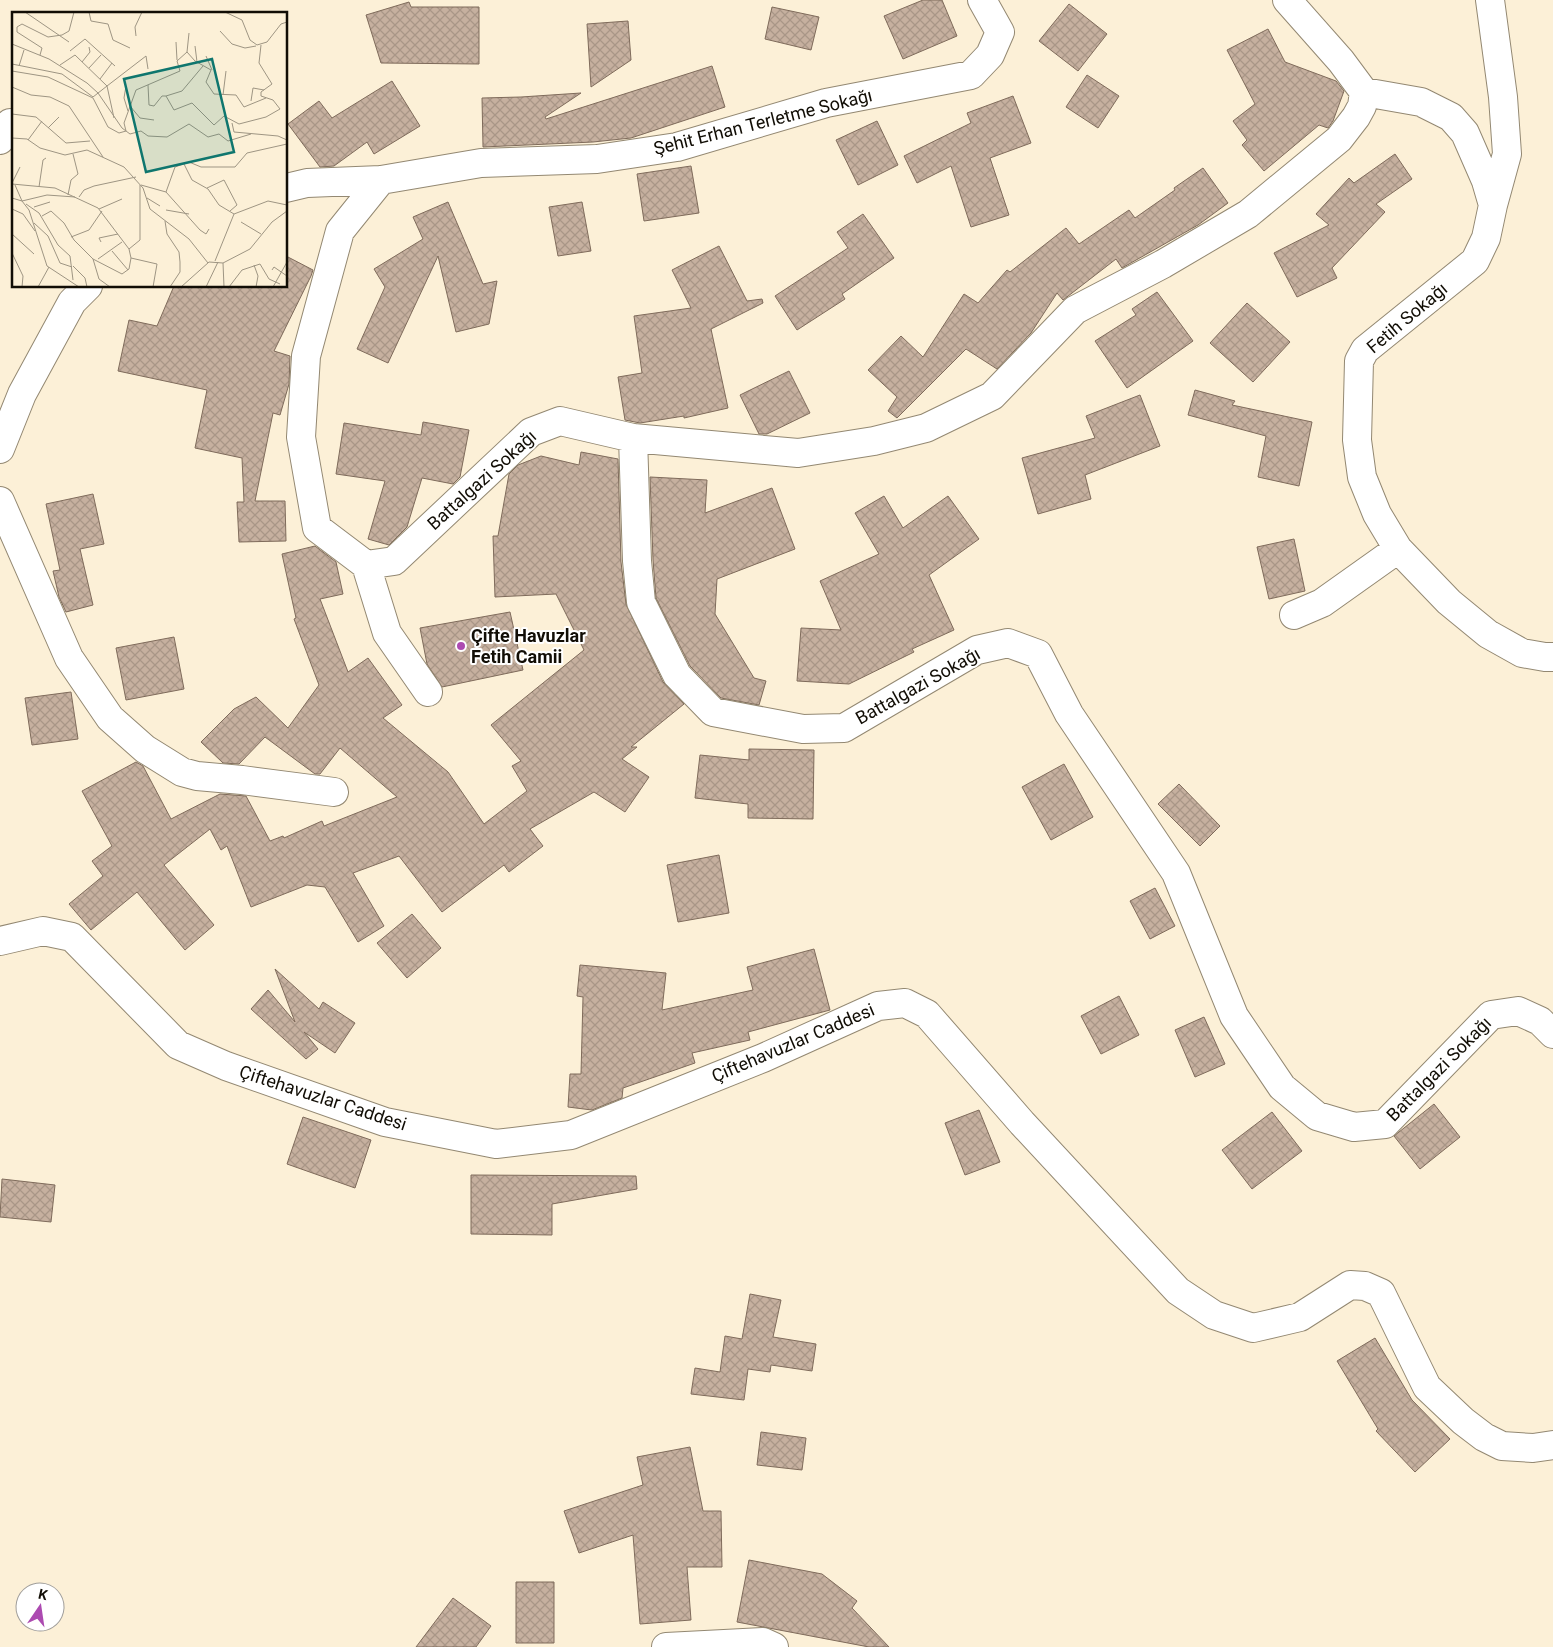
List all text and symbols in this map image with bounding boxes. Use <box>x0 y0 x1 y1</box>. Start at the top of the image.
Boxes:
inset map <box>12 12 288 288</box>
street label: Şehit Erhan Terletme Sokağı <box>651 84 874 159</box>
street label: Fetih Sokağı <box>1362 278 1451 357</box>
street label: Battalgazi Sokağı <box>423 425 540 534</box>
place label: Çifte Havuzlar Fetih Camii <box>471 625 586 667</box>
marker: Çifte Havuzlar Fetih Camii <box>455 640 467 652</box>
street label: Battalgazi Sokağı <box>852 643 984 728</box>
street label: Çiftehavuzlar Caddesi <box>708 999 877 1086</box>
street label: Battalgazi Sokağı <box>1382 1012 1495 1125</box>
street label: Çiftehavuzlar Caddesi <box>237 1061 409 1135</box>
north arrow <box>15 1582 65 1632</box>
text: K <box>37 1586 49 1603</box>

